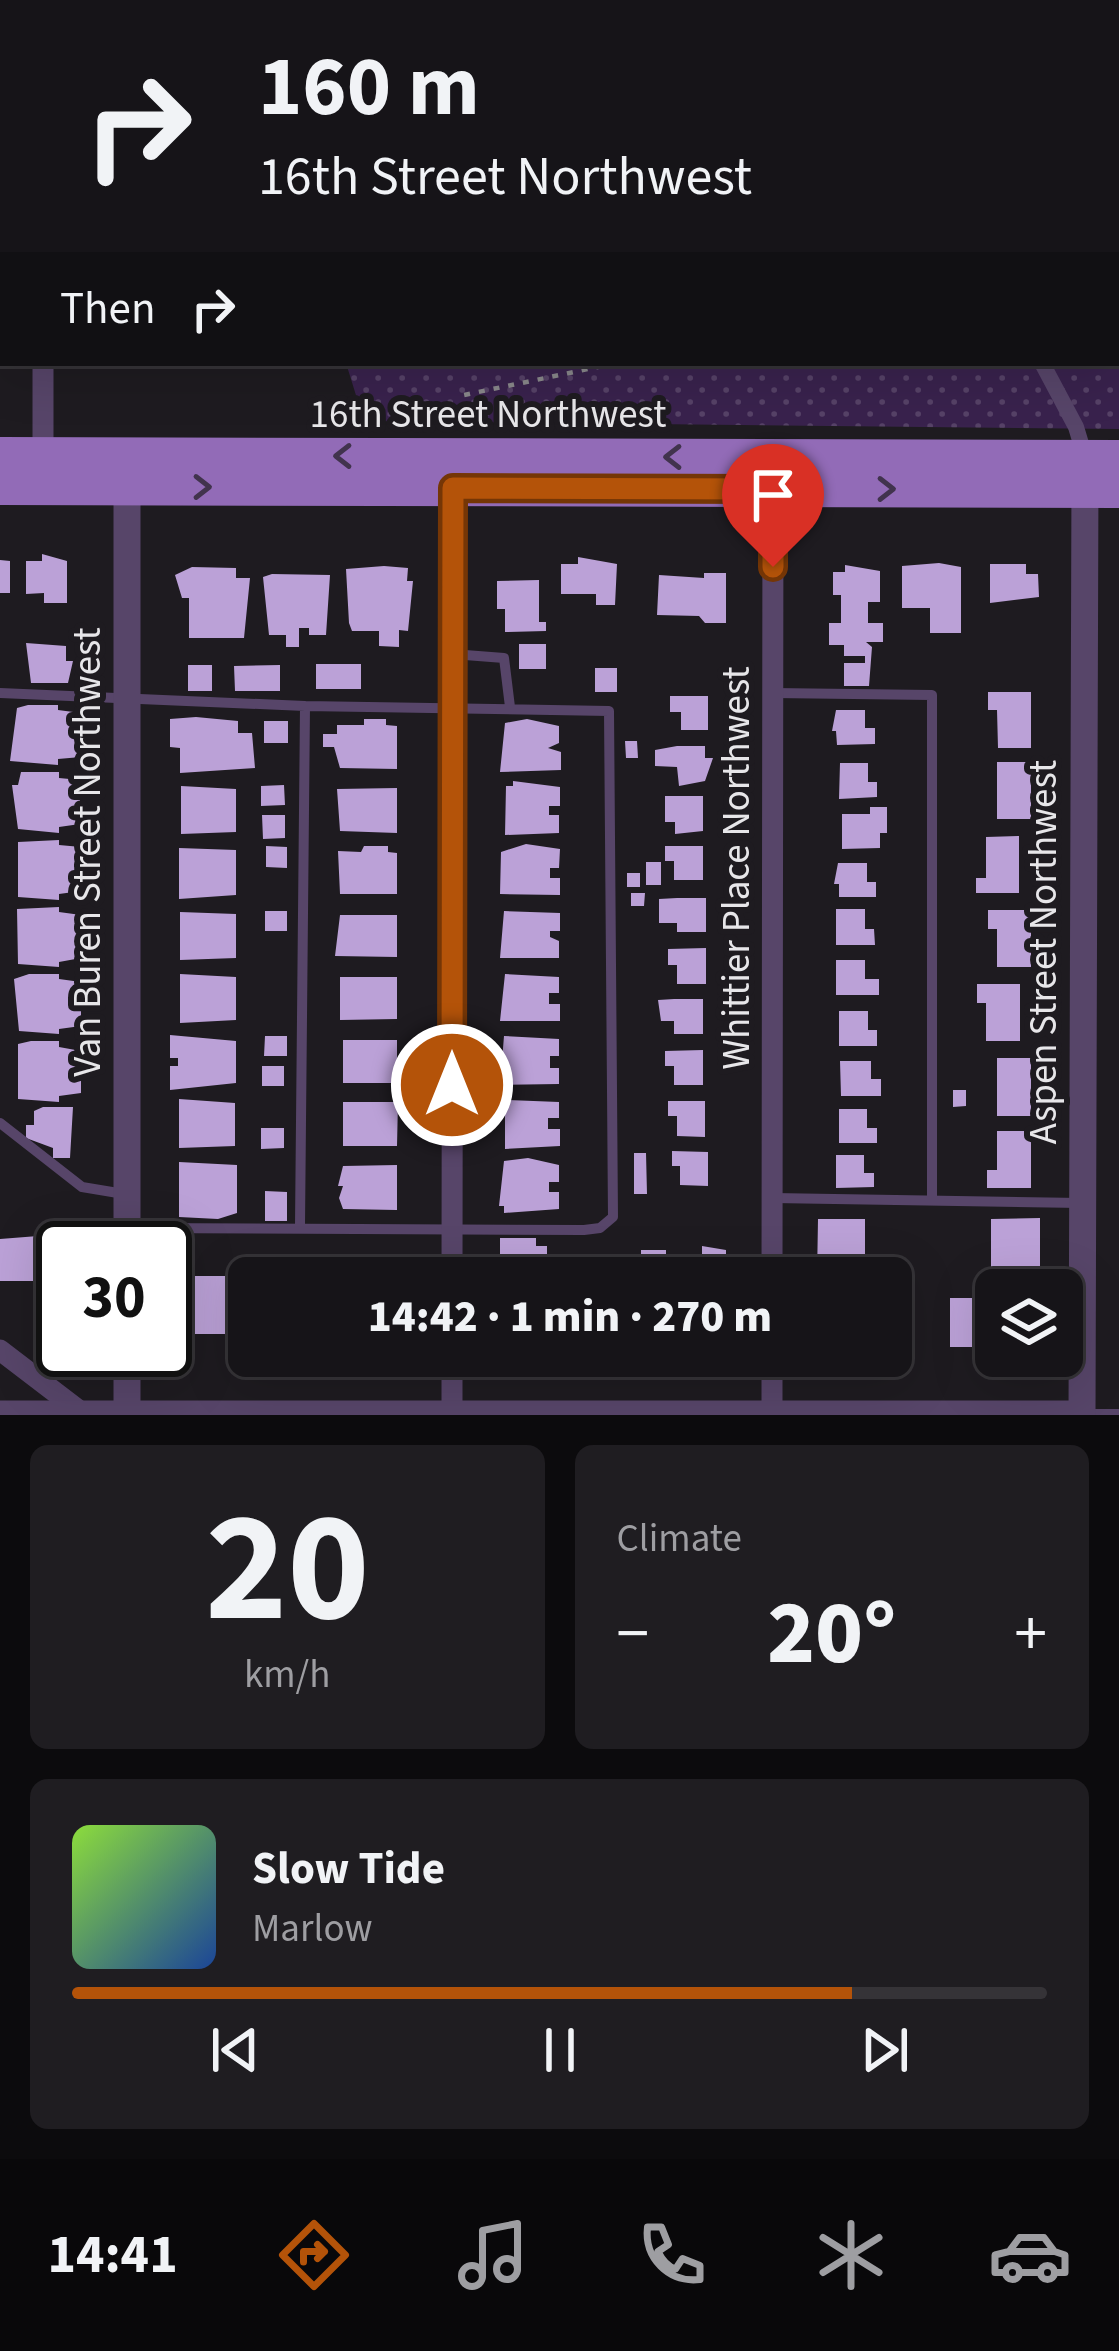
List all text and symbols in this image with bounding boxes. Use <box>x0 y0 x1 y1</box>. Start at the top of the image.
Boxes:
text: 160 m <box>258 28 480 148</box>
icon: right <box>60 48 216 204</box>
text: 16th Street Northwest <box>258 139 752 216</box>
icon: right <box>180 276 246 342</box>
text: Then <box>60 277 156 341</box>
street label: 16th Street Northwest <box>310 387 666 443</box>
one-way arrow <box>333 443 351 469</box>
one-way arrow <box>663 444 681 470</box>
pin <box>722 444 824 567</box>
icon: arrive <box>740 462 806 528</box>
one-way arrow <box>194 474 212 500</box>
one-way arrow <box>878 476 896 502</box>
street label: Van Buren Street Northwest <box>60 627 116 1077</box>
street label: Whittier Place Northwest <box>709 666 765 1070</box>
street label: Aspen Street Northwest <box>1016 760 1072 1144</box>
position arrow <box>389 1022 515 1148</box>
speed limit sign: 30 <box>36 1221 192 1377</box>
map controls <box>975 1269 1083 1377</box>
button: layers <box>975 1269 1083 1377</box>
text: 14:42 · 1 min · 270 m <box>368 1285 772 1349</box>
text: 20 <box>205 1458 370 1680</box>
text: Climate <box>617 1511 742 1567</box>
text: 20° <box>767 1570 897 1698</box>
text: − <box>617 1587 649 1681</box>
text: + <box>1014 1587 1047 1681</box>
text: km/h <box>244 1647 331 1703</box>
text: Slow Tide <box>252 1837 445 1901</box>
text: Marlow <box>252 1901 373 1957</box>
icon: previous <box>202 2017 268 2083</box>
icon: pause <box>527 2017 593 2083</box>
icon: next <box>852 2017 918 2083</box>
icon: directions <box>272 2213 356 2297</box>
icon: music <box>451 2213 535 2297</box>
icon: phone <box>630 2213 714 2297</box>
icon: climate <box>809 2213 893 2297</box>
icon: car <box>988 2213 1072 2297</box>
text: 14:41 <box>47 2217 178 2294</box>

